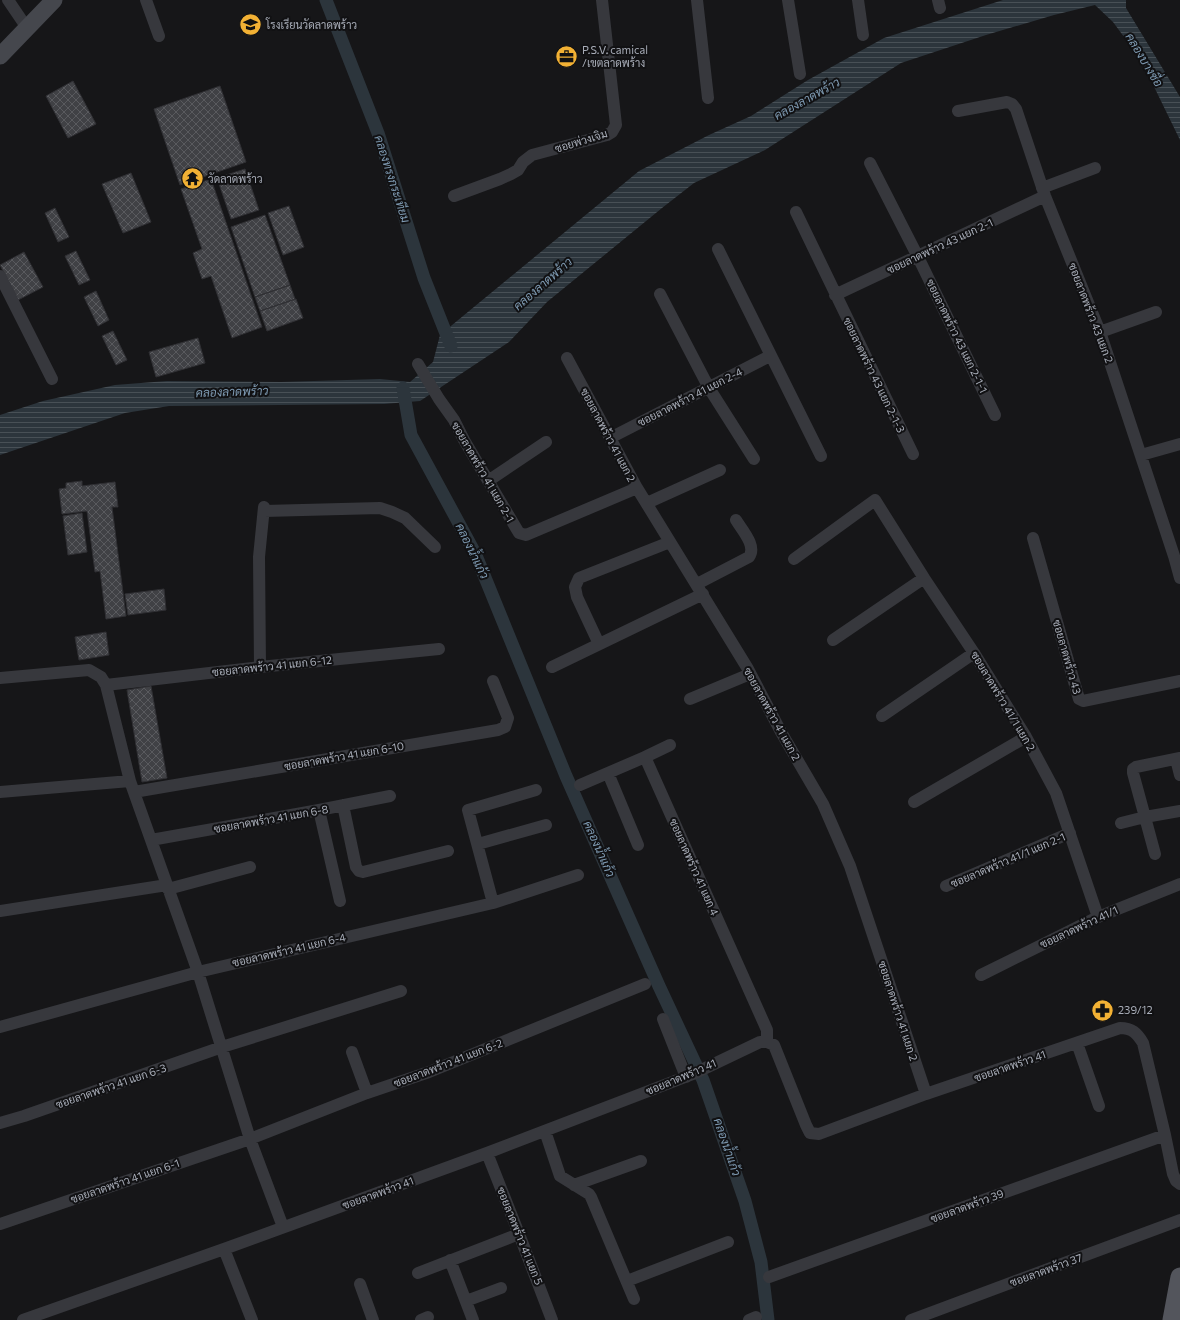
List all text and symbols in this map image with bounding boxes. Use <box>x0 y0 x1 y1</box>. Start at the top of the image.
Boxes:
school or university icon: โรงเรียนวัดลาดพร้าว <box>237 12 263 38</box>
place label: โรงเรียนวัดลาดพร้าว <box>265 17 357 31</box>
water label: คลองบางซื่อ <box>1123 29 1169 89</box>
office icon: P.S.V. camical /เขตลาดพร้าง <box>554 43 580 69</box>
place label: P.S.V. camical /เขตลาดพร้าง <box>582 43 648 69</box>
water label: คลองลาดพร้าว <box>771 74 842 122</box>
street label: ซอยพ่วงเจิม <box>553 126 609 155</box>
water label: คลองทรงกระเทียม <box>372 133 414 225</box>
temple icon: วัดลาดพร้าว <box>180 166 206 192</box>
place label: วัดลาดพร้าว <box>208 172 263 185</box>
street label: ซอยลาดพร้าว 43 แยก 2-1 <box>885 215 995 276</box>
water label: คลองลาดพร้าว <box>510 254 574 312</box>
street label: ซอยลาดพร้าว 43 แยก 2 <box>1066 261 1117 365</box>
street label: ซอยลาดพร้าว 43 แยก 2-1-1 <box>924 277 991 395</box>
street label: ซอยลาดพร้าว 43 แยก 2-1-3 <box>841 315 908 434</box>
street label: ซอยลาดพร้าว 41 แยก 2-4 <box>635 364 745 429</box>
water label: คลองลาดพร้าว <box>195 383 269 399</box>
street label: ซอยลาดพร้าว 41 แยก 2 <box>578 386 639 484</box>
street label: ซอยลาดพร้าว 41 แยก 2-1 <box>449 419 517 524</box>
water label: คลองน้ำแก้ว <box>453 519 495 581</box>
street label: ซอยลาดพร้าว 43 <box>1051 618 1084 696</box>
street label: ซอยลาดพร้าว 41/1 แยก 2 <box>969 649 1038 753</box>
street label: ซอยลาดพร้าว 41 แยก 6-12 <box>211 653 332 678</box>
street label: ซอยลาดพร้าว 41 แยก 2 <box>741 665 803 763</box>
street label: ซอยลาดพร้าว 41 แยก 6-10 <box>283 739 405 772</box>
street label: ซอยลาดพร้าว 41 แยก 6-8 <box>213 802 330 835</box>
street label: ซอยลาดพร้าว 41 แยก 4 <box>667 816 722 918</box>
water label: คลองน้ำแก้ว <box>581 817 621 879</box>
street label: ซอยลาดพร้าว 41/1 แยก 2-1 <box>949 829 1067 890</box>
street label: ซอยลาดพร้าว 41/1 <box>1038 903 1120 950</box>
street label: ซอยลาดพร้าว 41 แยก 6-4 <box>231 930 347 969</box>
street label: ซอยลาดพร้าว 41 แยก 2 <box>876 959 921 1062</box>
pharmacy icon: 239/12 <box>1089 997 1115 1023</box>
place label: 239/12 <box>1118 1003 1153 1016</box>
street label: ซอยลาดพร้าว 41 แยก 6-2 <box>391 1036 504 1089</box>
street label: ซอยลาดพร้าว 41 <box>972 1047 1047 1084</box>
street label: ซอยลาดพร้าว 41 <box>644 1056 718 1097</box>
street label: ซอยลาดพร้าว 41 แยก 6-3 <box>54 1061 168 1111</box>
water label: คลองน้ำแก้ว <box>712 1115 747 1177</box>
street label: ซอยลาดพร้าว 41 แยก 6-1 <box>69 1156 181 1205</box>
street label: ซอยลาดพร้าว 41 <box>340 1174 415 1211</box>
street label: ซอยลาดพร้าว 41 แยก 5 <box>495 1185 546 1287</box>
street label: ซอยลาดพร้าว 39 <box>928 1186 1006 1225</box>
street label: ซอยลาดพร้าว 37 <box>1008 1250 1084 1289</box>

